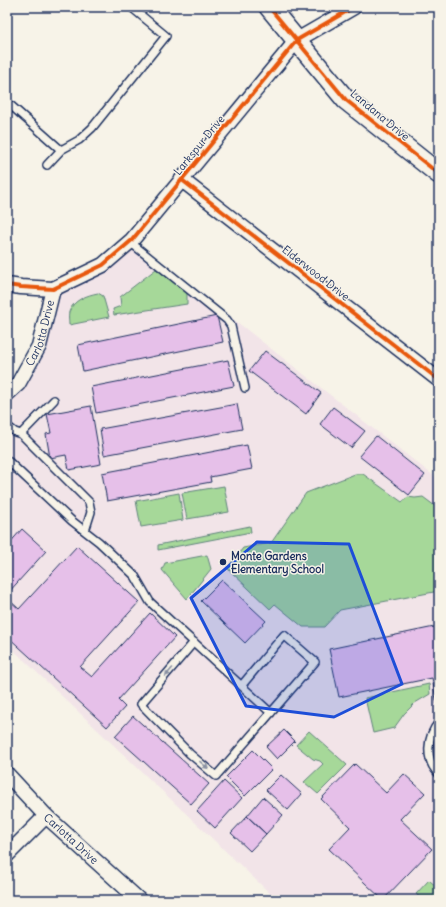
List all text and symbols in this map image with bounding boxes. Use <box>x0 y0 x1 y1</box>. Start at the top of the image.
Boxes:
street label: Landana Drive <box>348 86 412 144</box>
street label: Larkspur Drive <box>171 112 227 178</box>
street label: Elderwood Drive <box>279 242 353 304</box>
street label: Carlotta Drive <box>22 298 57 368</box>
place label: Monte Gardens Elementary School <box>231 549 324 577</box>
marker: Monte Gardens Elementary School <box>218 557 228 567</box>
one-way arrow <box>164 666 173 677</box>
one-way arrow <box>198 761 209 770</box>
street label: Carlotta Drive <box>41 810 101 867</box>

